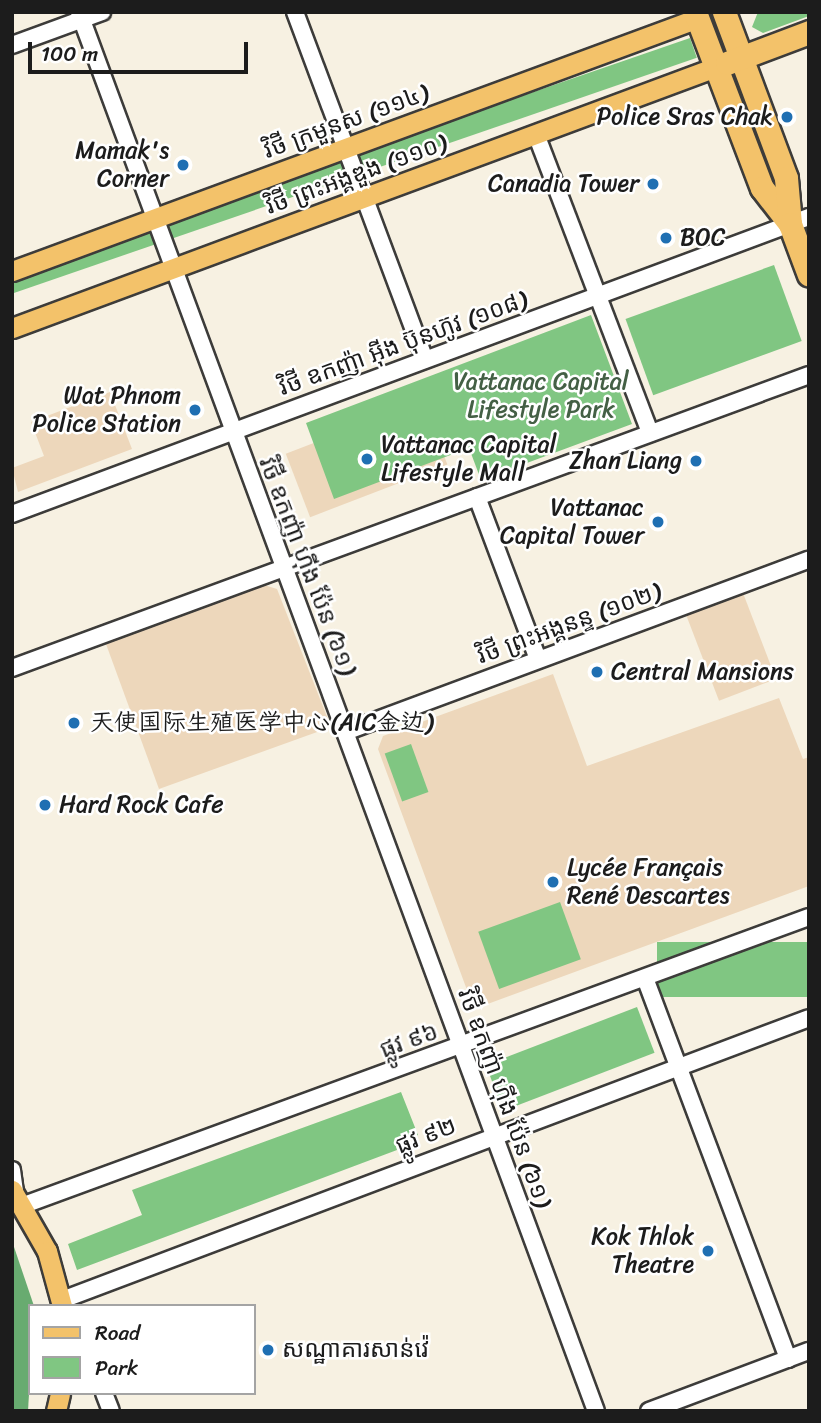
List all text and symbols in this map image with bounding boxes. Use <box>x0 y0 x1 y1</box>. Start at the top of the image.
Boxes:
scale bar <box>32 28 252 72</box>
text: 100 m <box>41 35 98 73</box>
street label: វិថី ក្រមួនស (១១៤) <box>260 79 432 165</box>
place label: Police Sras Chak <box>596 103 773 131</box>
marker: Police Sras Chak <box>779 109 795 125</box>
street label: វិថី ព្រះអង្គឌួង (១១០) <box>262 129 450 221</box>
place label: Mamak's Corner <box>75 137 169 193</box>
marker: Mamak's Corner <box>175 157 191 173</box>
place label: Canadia Tower <box>487 170 639 198</box>
marker: Canadia Tower <box>645 176 661 192</box>
place label: BOC <box>680 224 726 252</box>
marker: BOC <box>658 230 674 246</box>
street label: វិថី ឧកញ៉ា អ៊ីង ប៊ុនហ៊ូវ (១០៨) <box>275 286 531 402</box>
park label: Vattanac Capital Lifestyle Park <box>453 368 629 424</box>
place label: Wat Phnom Police Station <box>31 382 181 438</box>
marker: Wat Phnom Police Station <box>187 402 203 418</box>
place label: Vattanac Capital Lifestyle Mall <box>381 431 556 487</box>
place label: Zhan Liang <box>569 447 682 475</box>
marker: Vattanac Capital Lifestyle Mall <box>359 451 375 467</box>
street label: វិថី ឧកញ៉ា ហ៊ីង ប៉ែន (៦១) <box>252 453 362 679</box>
marker: Zhan Liang <box>688 453 704 469</box>
place label: Vattanac Capital Tower <box>500 494 644 550</box>
marker: Vattanac Capital Tower <box>650 514 666 530</box>
street label: វិថី ព្រះអង្គនន្ទ (១០២) <box>473 577 665 671</box>
place label: Central Mansions <box>611 658 795 686</box>
marker: Central Mansions <box>589 664 605 680</box>
place label: 天使国际生殖医学中心(AIC金边) <box>90 709 433 737</box>
marker: 天使国际生殖医学中心(AIC金边) <box>64 713 84 733</box>
place label: Hard Rock Cafe <box>59 791 224 819</box>
marker: Hard Rock Cafe <box>37 797 53 813</box>
place label: Lycée Français René Descartes <box>567 854 730 910</box>
marker: Lycée Français René Descartes <box>545 874 561 890</box>
street label: វិថី ឧកញ៉ា ហ៊ីង ប៉ែន (៦១) <box>451 985 557 1211</box>
street label: ផ្លូវ ៩៦ <box>376 1017 442 1065</box>
street label: ផ្លូវ ៩២ <box>392 1111 460 1161</box>
place label: Kok Thlok Theatre <box>591 1223 694 1279</box>
marker: Kok Thlok Theatre <box>700 1243 716 1259</box>
legend <box>28 1304 256 1395</box>
text: Road <box>95 1314 140 1352</box>
place label: សណ្ឋាគារសាន់វ៉េ <box>282 1336 429 1364</box>
marker: សណ្ឋាគារសាន់វ៉េ <box>260 1342 276 1358</box>
text: Park <box>95 1349 138 1387</box>

